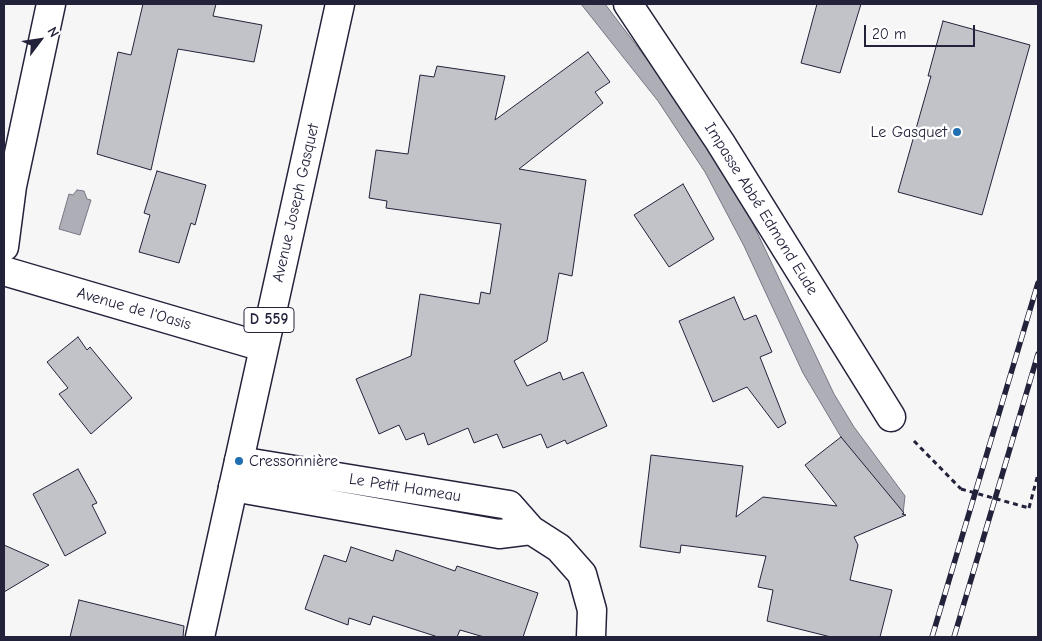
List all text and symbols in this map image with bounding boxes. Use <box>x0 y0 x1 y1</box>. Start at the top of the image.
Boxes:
north arrow <box>15 15 65 65</box>
scale bar <box>867 15 978 47</box>
text: N <box>44 24 63 40</box>
text: 20 m <box>872 25 906 43</box>
street label: Impasse Abbé Edmond Eude <box>700 119 822 299</box>
street label: Avenue Joseph Gasquet <box>268 122 324 284</box>
place label: Le Gasquet <box>871 122 947 142</box>
marker: Le Gasquet <box>951 126 963 138</box>
street label: Avenue de l'Oasis <box>75 284 193 334</box>
road number: D 559 <box>244 308 294 332</box>
place label: Cressonnière <box>249 451 338 471</box>
marker: Cressonnière <box>233 455 245 467</box>
street label: Le Petit Hameau <box>348 470 462 506</box>

